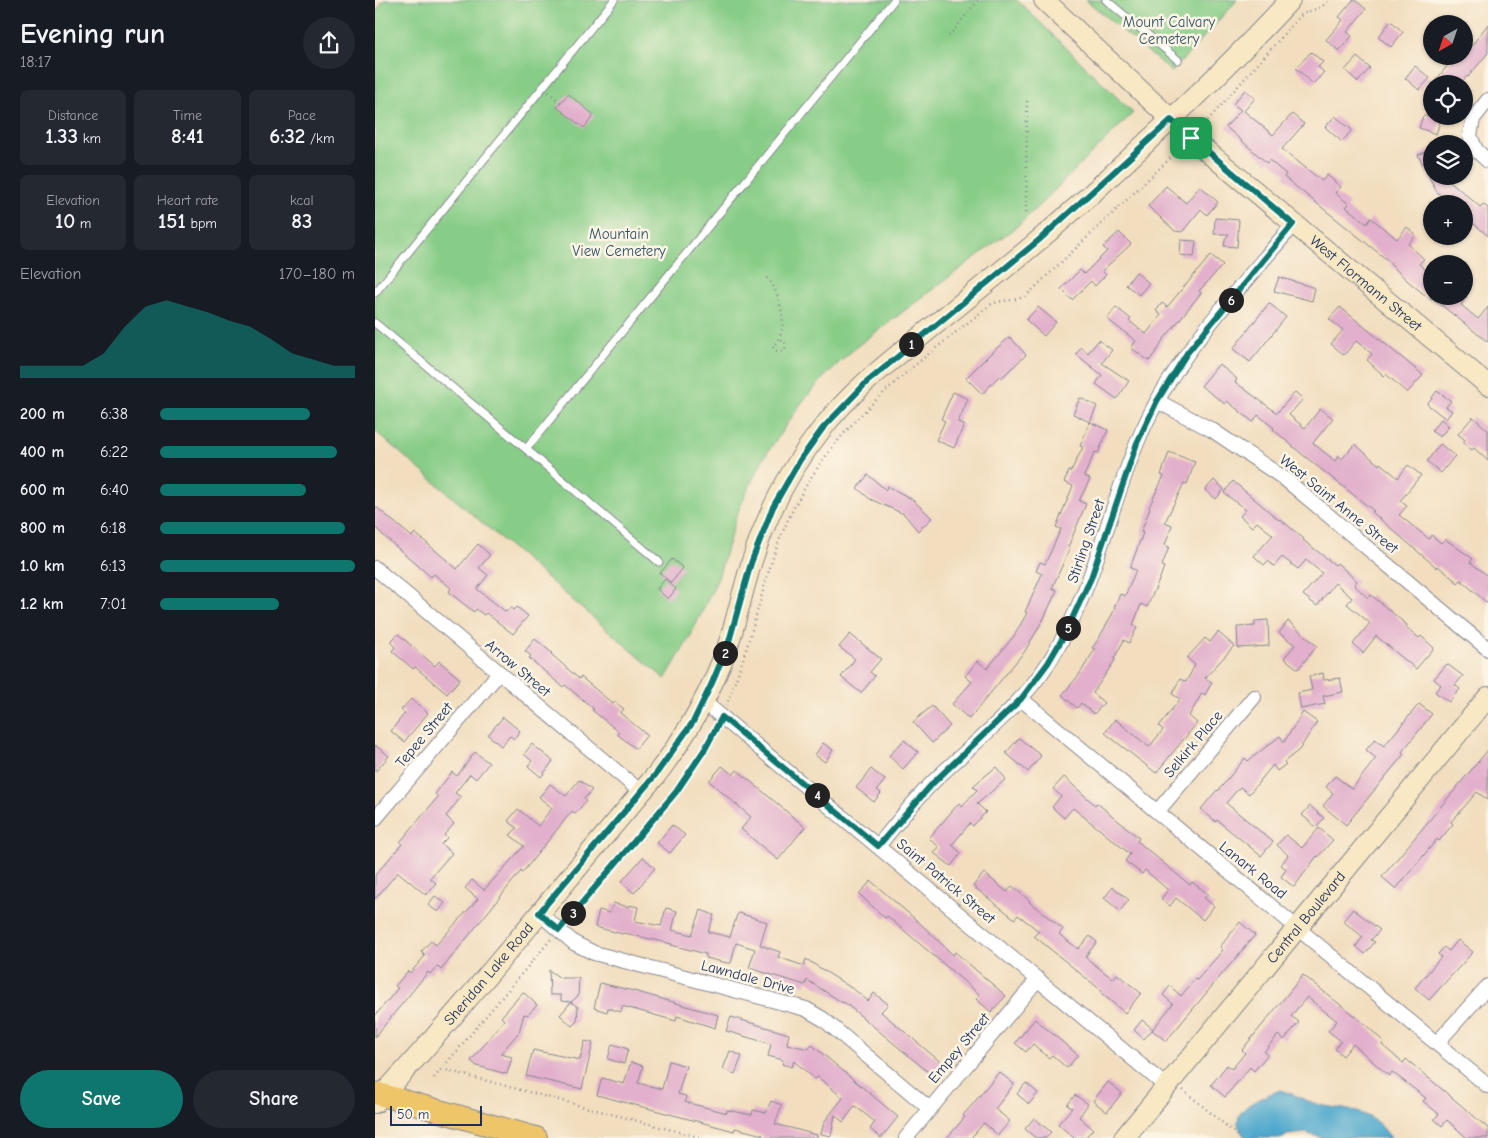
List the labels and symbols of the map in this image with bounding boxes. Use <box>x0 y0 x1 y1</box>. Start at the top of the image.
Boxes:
park label: Mount Calvary Cemetery <box>1123 13 1215 48</box>
north arrow <box>1423 15 1473 65</box>
pin <box>1170 117 1212 159</box>
park label: Mountain View Cemetery <box>572 225 666 260</box>
street label: West Flormann Street <box>1306 232 1426 336</box>
pin: 6 <box>1219 288 1243 312</box>
pin: 1 <box>899 332 923 356</box>
street label: West Saint Anne Street <box>1276 451 1403 558</box>
street label: Stirling Street <box>1063 496 1109 585</box>
pin: 5 <box>1055 616 1081 640</box>
street label: Arrow Street <box>482 635 555 701</box>
pin: 2 <box>713 640 737 666</box>
street label: Tepee Street <box>391 698 457 771</box>
street label: Selkirk Place <box>1160 706 1227 781</box>
pin: 4 <box>805 782 829 808</box>
street label: Saint Patrick Street <box>893 834 1000 928</box>
street label: Lanark Road <box>1216 837 1290 903</box>
street label: Central Boulevard <box>1263 868 1349 967</box>
pin: 3 <box>561 900 585 926</box>
street label: Sheridan Lake Road <box>440 919 537 1029</box>
street label: Lawndale Drive <box>699 956 797 998</box>
street label: Empey Street <box>924 1009 994 1087</box>
scale bar <box>390 1103 483 1126</box>

